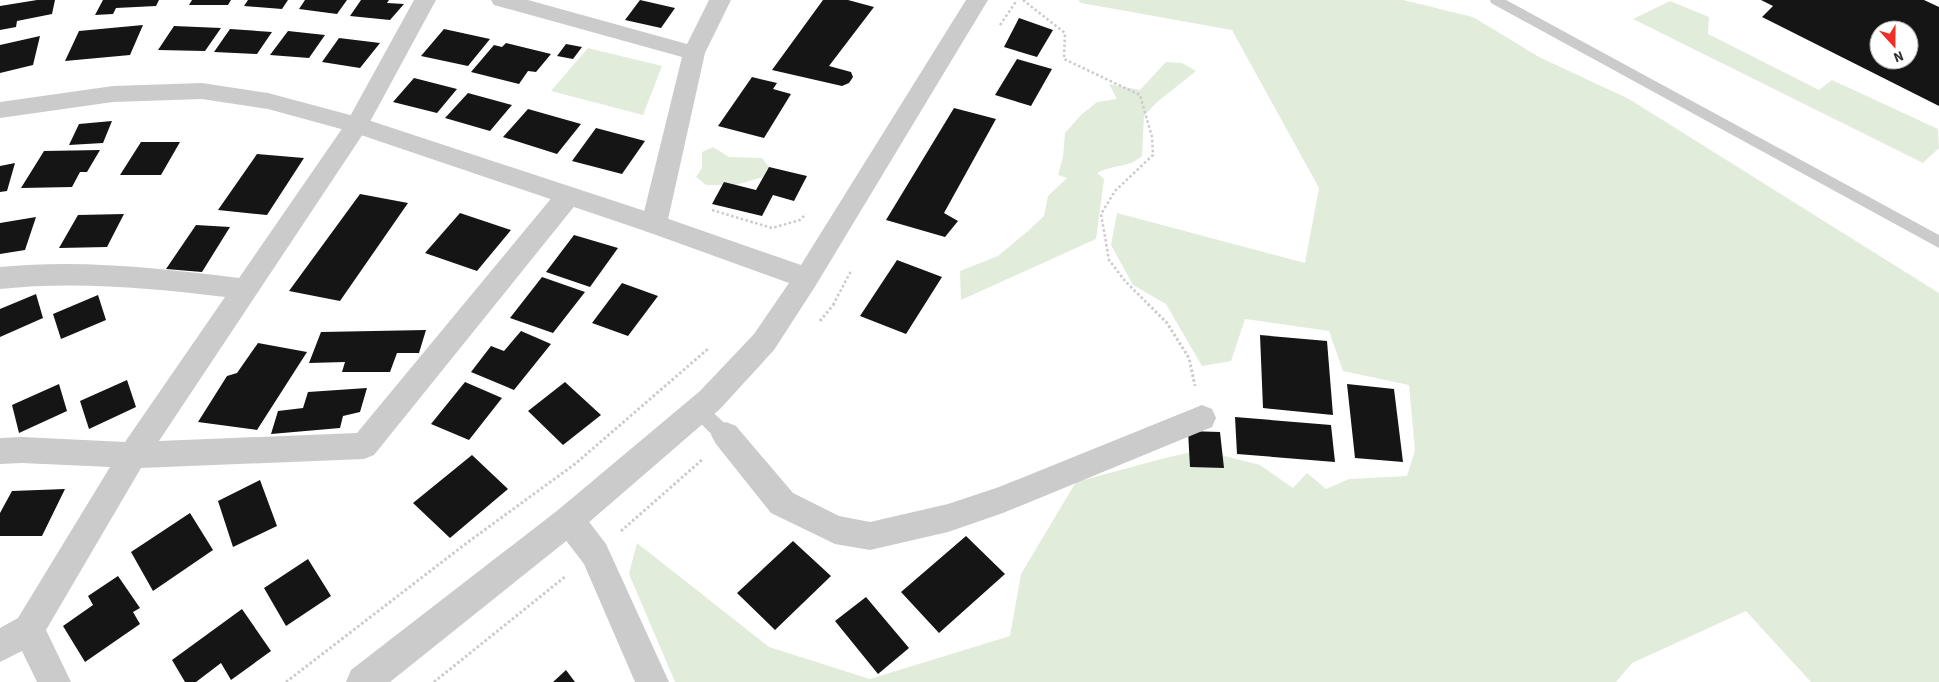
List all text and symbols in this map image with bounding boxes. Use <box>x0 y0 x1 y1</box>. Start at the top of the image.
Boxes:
north arrow <box>1869 20 1919 70</box>
text: N <box>1890 45 1906 67</box>

